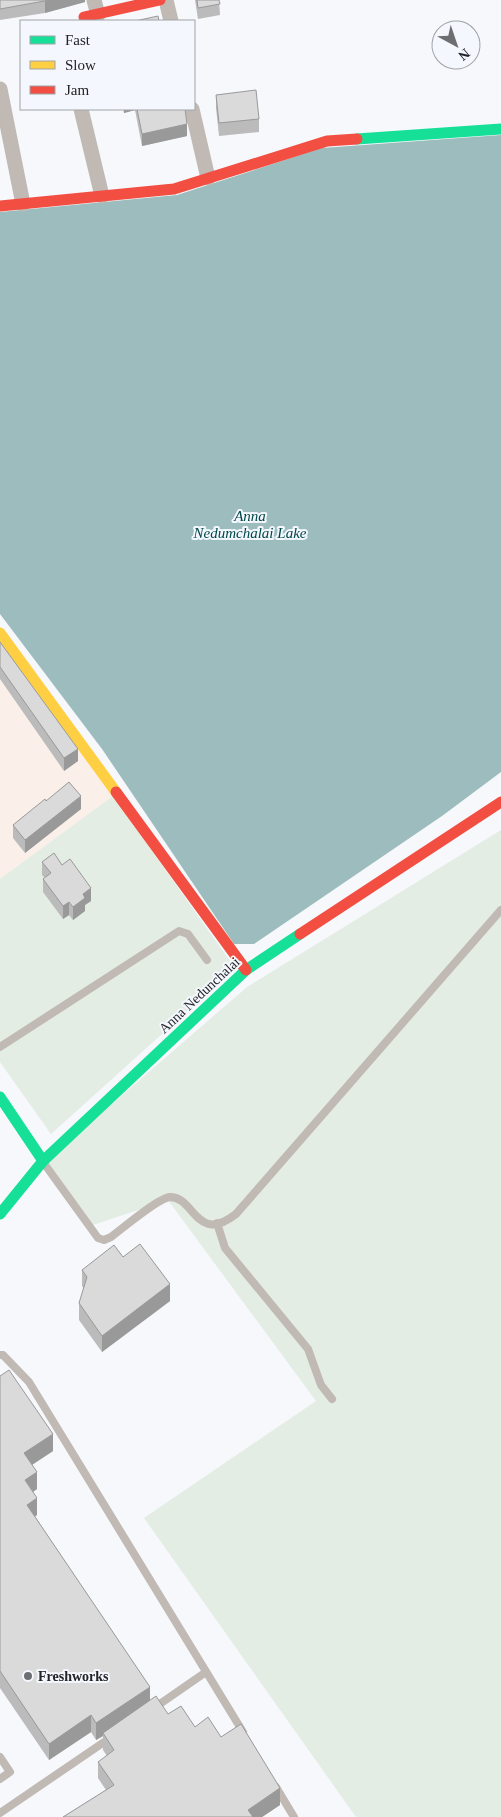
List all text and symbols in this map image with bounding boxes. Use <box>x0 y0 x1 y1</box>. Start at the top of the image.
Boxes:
legend <box>20 20 195 110</box>
north arrow <box>431 20 481 70</box>
text: Fast <box>65 32 91 48</box>
text: N <box>455 46 473 64</box>
text: Slow <box>65 57 96 73</box>
text: Jam <box>65 82 89 98</box>
water label: Anna Nedumchalai Lake <box>193 508 307 541</box>
street label: Anna Nedunchalai <box>156 954 243 1037</box>
place label: Freshworks <box>38 1669 109 1684</box>
marker: Freshworks <box>22 1670 34 1682</box>

